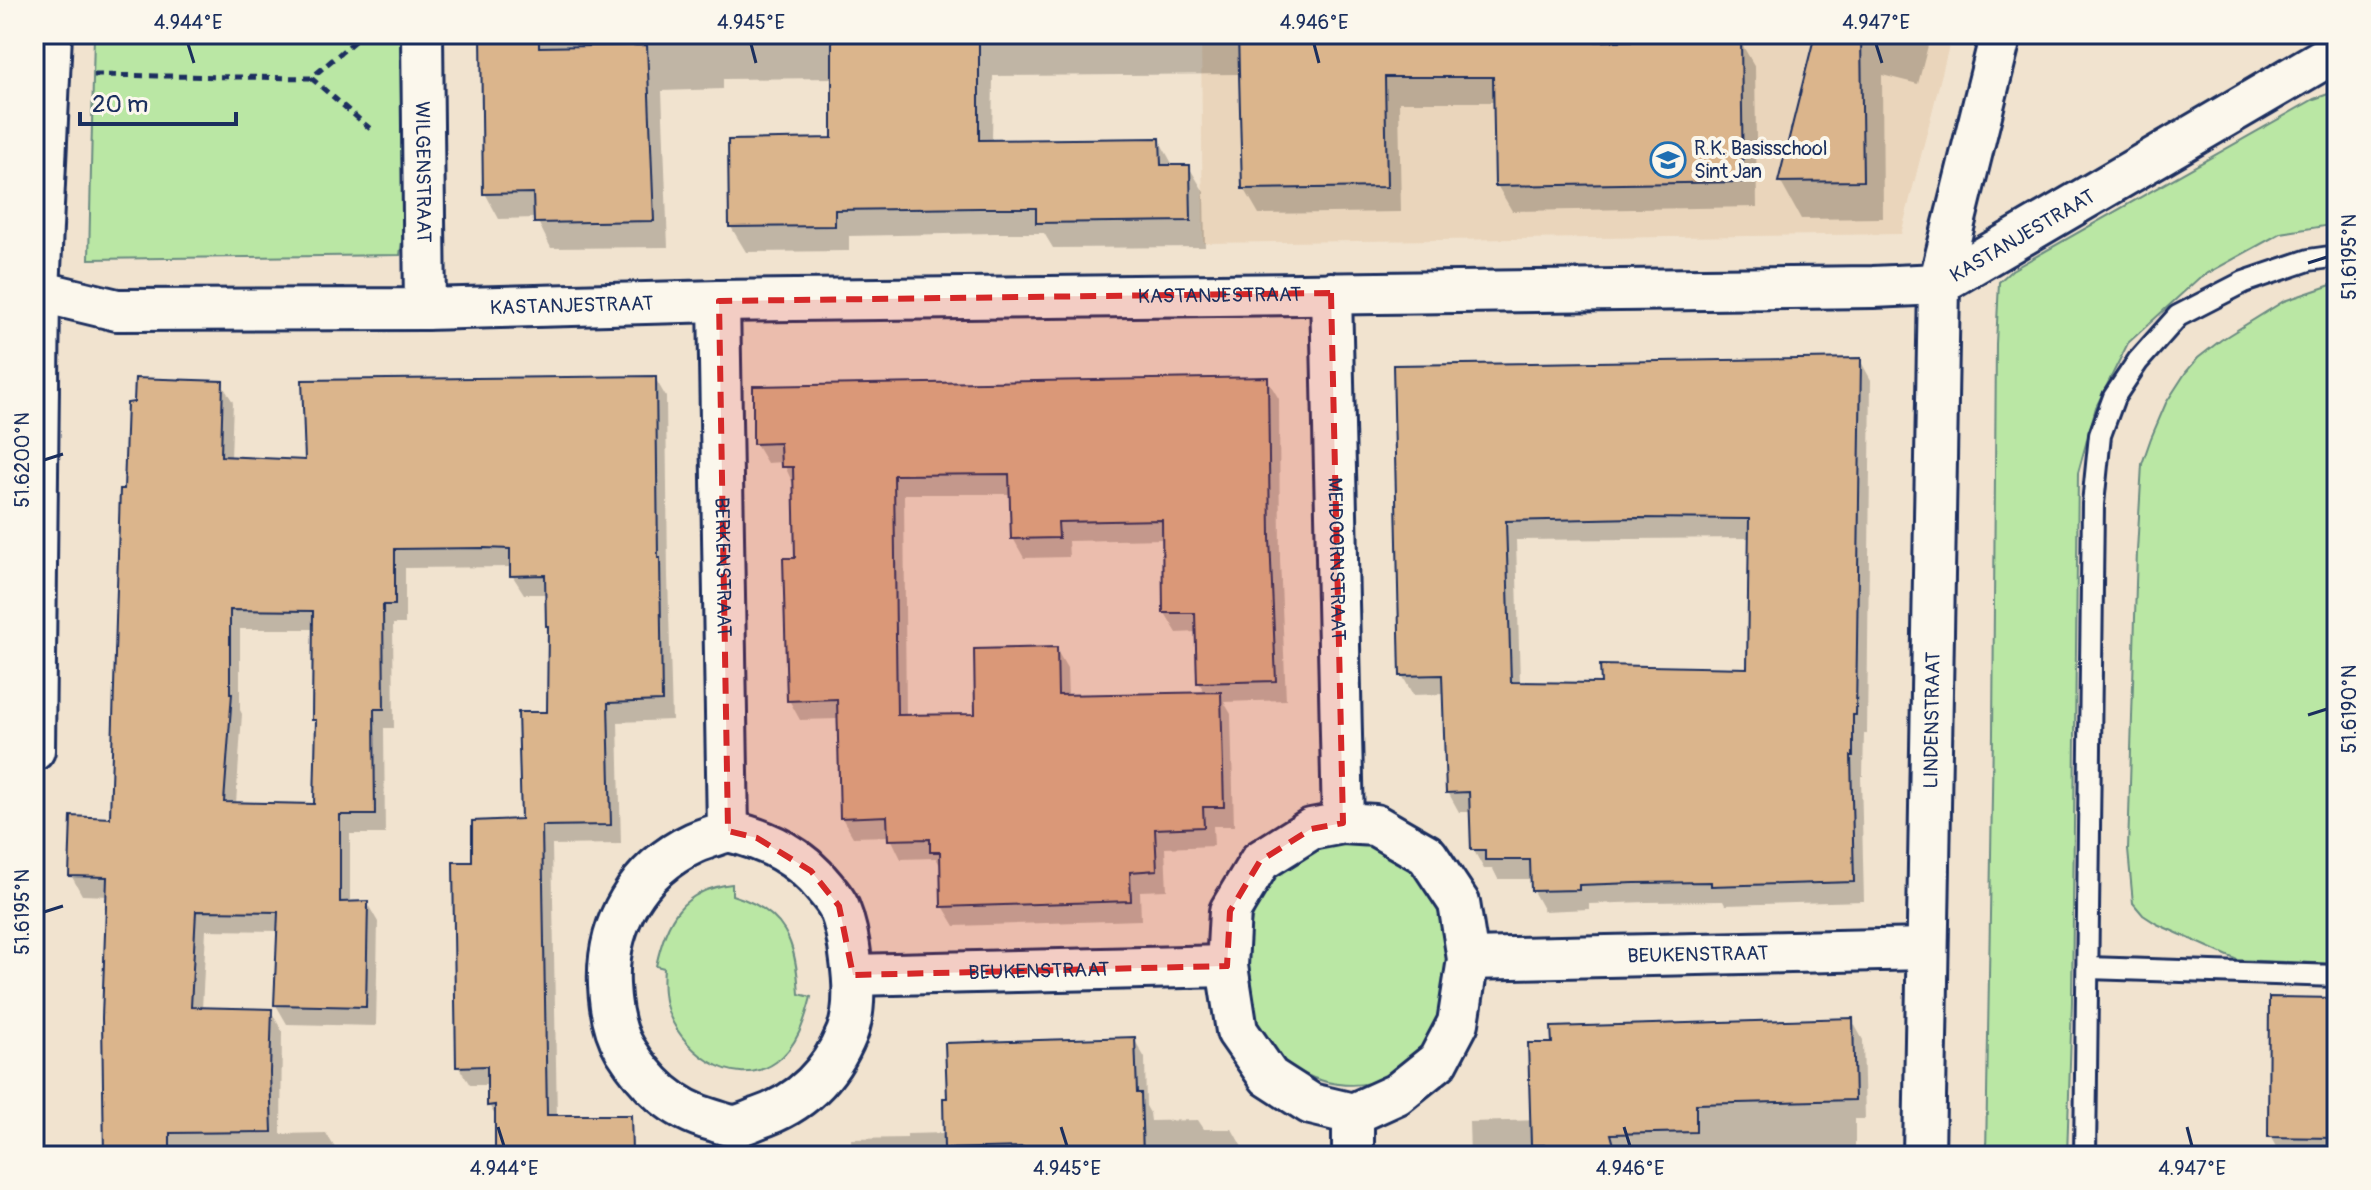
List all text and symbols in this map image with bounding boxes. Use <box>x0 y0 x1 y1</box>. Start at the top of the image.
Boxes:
text: 4.944°E <box>154 10 222 35</box>
text: 4.945°E <box>717 10 785 35</box>
text: 4.946°E <box>1280 10 1348 35</box>
text: 4.947°E <box>1842 10 1910 35</box>
scale bar <box>80 76 236 126</box>
text: 20 m <box>92 90 148 119</box>
street label: WILGENSTRAAT <box>410 101 436 243</box>
place label: R.K. Basisschool Sint Jan <box>1694 136 1828 184</box>
school or university icon: R.K. Basisschool Sint Jan <box>1649 141 1687 179</box>
street label: KASTANJESTRAAT <box>1946 184 2099 288</box>
text: 51.6195°N <box>2337 214 2362 300</box>
street label: KASTANJESTRAAT <box>1138 282 1301 309</box>
street label: KASTANJESTRAAT <box>489 291 654 320</box>
text: 51.6200°N <box>10 412 35 508</box>
street label: MEIDOORNSTRAAT <box>1322 477 1351 641</box>
street label: BERKENSTRAAT <box>709 497 737 637</box>
street label: LINDENSTRAAT <box>1918 651 1946 789</box>
text: 51.6190°N <box>2337 665 2362 753</box>
text: 51.6195°N <box>10 869 35 955</box>
street label: BEUKENSTRAAT <box>1627 940 1769 969</box>
street label: BEUKENSTRAAT <box>968 957 1110 985</box>
text: 4.944°E <box>470 1156 538 1181</box>
text: 4.945°E <box>1033 1156 1101 1181</box>
text: 4.946°E <box>1596 1156 1664 1181</box>
text: 4.947°E <box>2158 1156 2226 1181</box>

